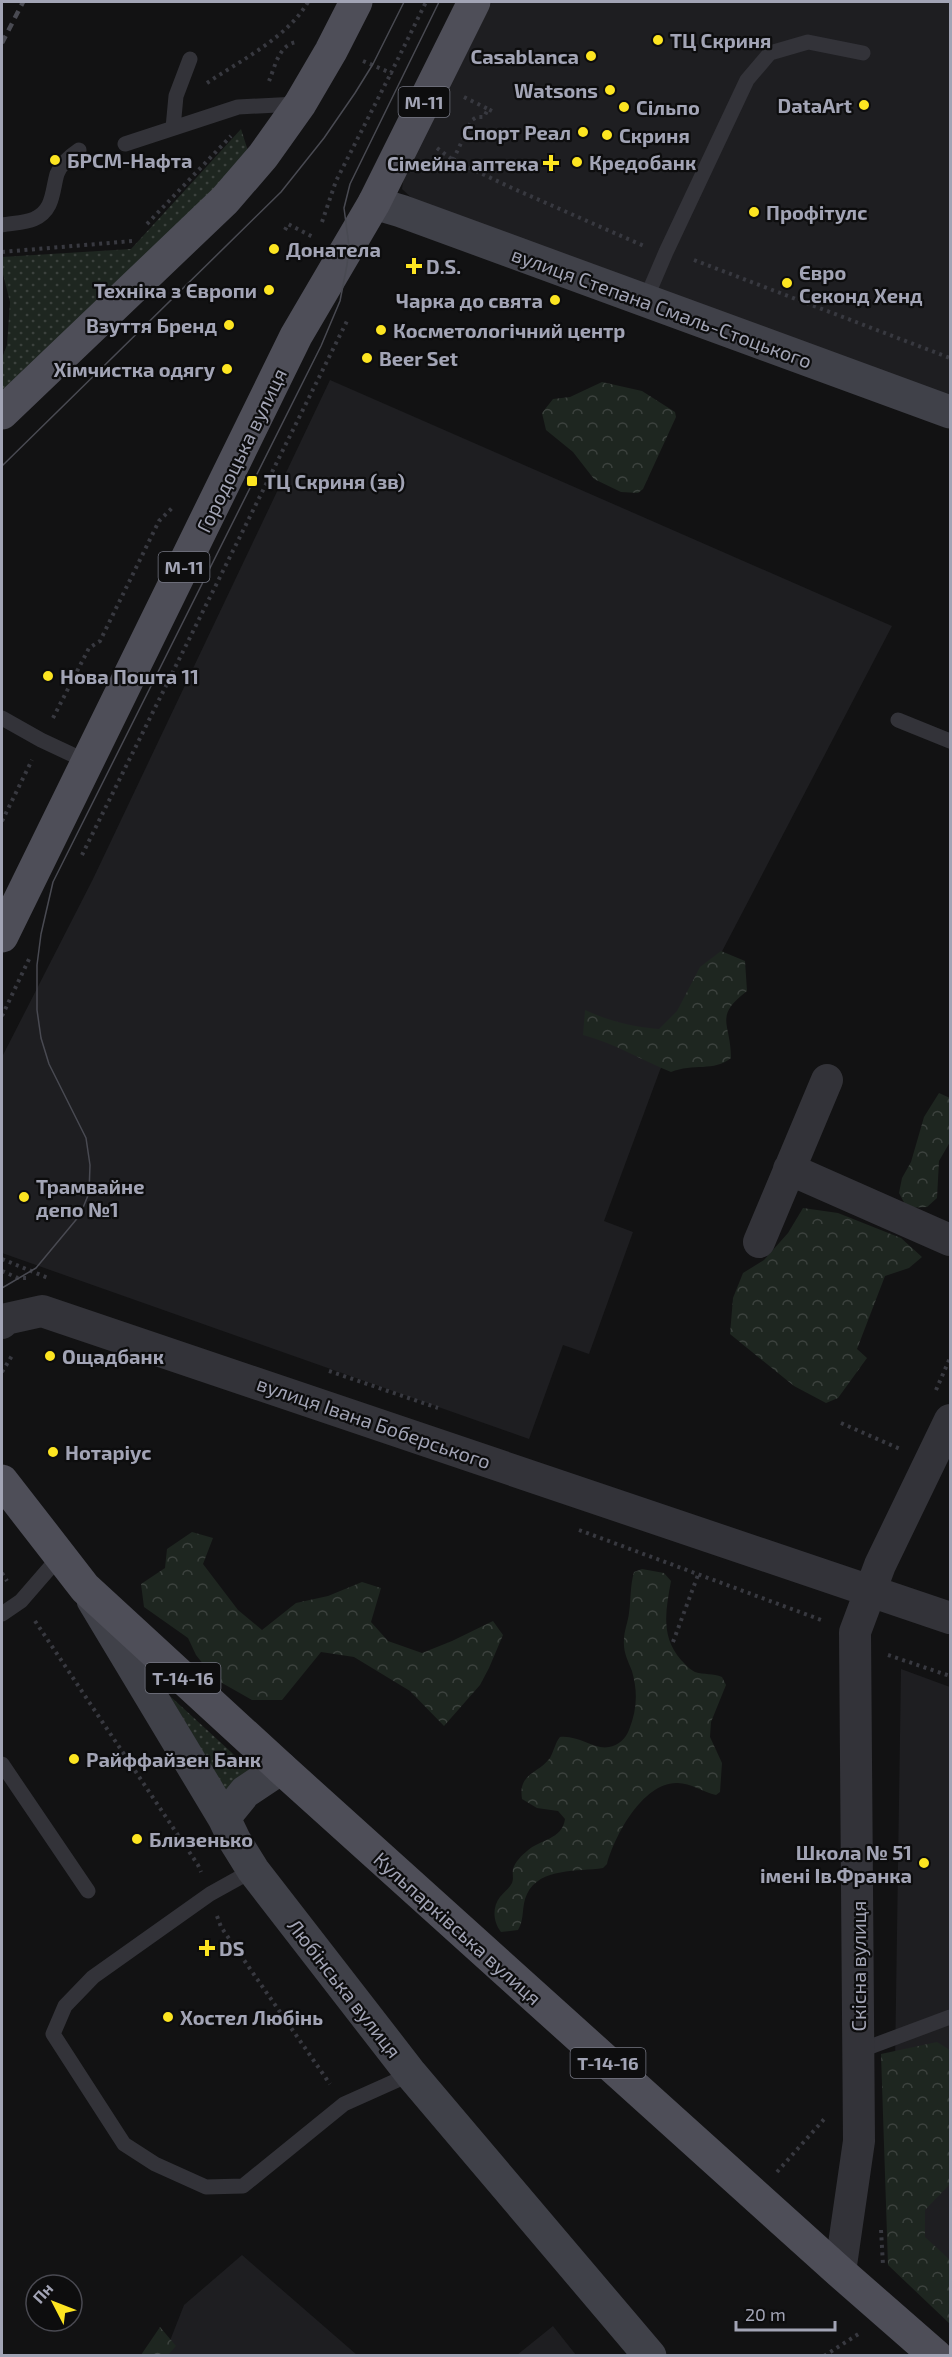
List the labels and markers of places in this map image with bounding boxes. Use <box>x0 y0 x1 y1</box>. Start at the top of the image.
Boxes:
place label: ТЦ Скриня <box>670 28 771 52</box>
marker: ТЦ Скриня <box>651 33 665 47</box>
place label: Casablanca <box>470 44 579 68</box>
marker: Casablanca <box>584 49 598 63</box>
place label: Watsons <box>514 78 598 102</box>
marker: Watsons <box>603 83 617 97</box>
place label: DataArt <box>778 93 852 117</box>
place label: Сільпо <box>636 95 700 119</box>
marker: DataArt <box>857 98 871 112</box>
marker: Сільпо <box>617 100 631 114</box>
place label: Спорт Реал <box>462 120 571 144</box>
place label: Скриня <box>619 123 690 147</box>
marker: Спорт Реал <box>576 125 590 139</box>
marker: Скриня <box>600 128 614 142</box>
place label: БРСМ-Нафта <box>67 148 192 172</box>
place label: Кредобанк <box>589 150 696 174</box>
place label: Сімейна аптека <box>387 151 539 175</box>
marker: БРСМ-Нафта <box>48 153 62 167</box>
marker: Кредобанк <box>570 155 584 169</box>
marker: Сімейна аптека <box>544 156 558 170</box>
place label: Профітулс <box>766 200 867 224</box>
marker: Профітулс <box>747 205 761 219</box>
place label: Донатела <box>286 237 381 261</box>
marker: Донатела <box>267 242 281 256</box>
place label: D.S. <box>426 254 461 278</box>
marker: D.S. <box>407 259 421 273</box>
place label: Євро Секонд Хенд <box>799 260 923 307</box>
marker: Євро Секонд Хенд <box>780 276 794 290</box>
place label: Техніка з Європи <box>94 278 257 302</box>
marker: Техніка з Європи <box>262 283 276 297</box>
place label: Чарка до свята <box>396 288 543 312</box>
marker: Чарка до свята <box>548 293 562 307</box>
place label: Взуття Бренд <box>86 313 217 337</box>
marker: Взуття Бренд <box>222 318 236 332</box>
place label: Косметологічний центр <box>393 318 625 342</box>
marker: Косметологічний центр <box>374 323 388 337</box>
place label: Beer Set <box>379 346 458 370</box>
marker: Beer Set <box>360 351 374 365</box>
place label: Хімчистка одягу <box>53 357 216 381</box>
marker: Хімчистка одягу <box>220 362 234 376</box>
place label: ТЦ Скриня (зв) <box>264 469 405 493</box>
marker: ТЦ Скриня (зв) <box>245 474 259 488</box>
place label: Нова Пошта 11 <box>60 664 199 688</box>
marker: Нова Пошта 11 <box>41 669 55 683</box>
place label: Трамвайне депо №1 <box>36 1174 144 1221</box>
marker: Трамвайне депо №1 <box>17 1190 31 1204</box>
place label: Ощадбанк <box>62 1344 164 1368</box>
marker: Ощадбанк <box>43 1349 57 1363</box>
place label: Нотаріус <box>65 1440 151 1464</box>
marker: Нотаріус <box>46 1445 60 1459</box>
place label: Райффайзен Банк <box>86 1747 261 1771</box>
marker: Райффайзен Банк <box>67 1752 81 1766</box>
place label: Близенько <box>149 1827 253 1851</box>
marker: Близенько <box>130 1832 144 1846</box>
place label: Школа № 51 імені Ів.Франка <box>760 1840 912 1887</box>
marker: Школа № 51 імені Ів.Франка <box>917 1856 931 1870</box>
place label: DS <box>219 1936 244 1960</box>
marker: DS <box>200 1941 214 1955</box>
place label: Хостел Любінь <box>180 2005 323 2029</box>
marker: Хостел Любінь <box>161 2010 175 2024</box>

